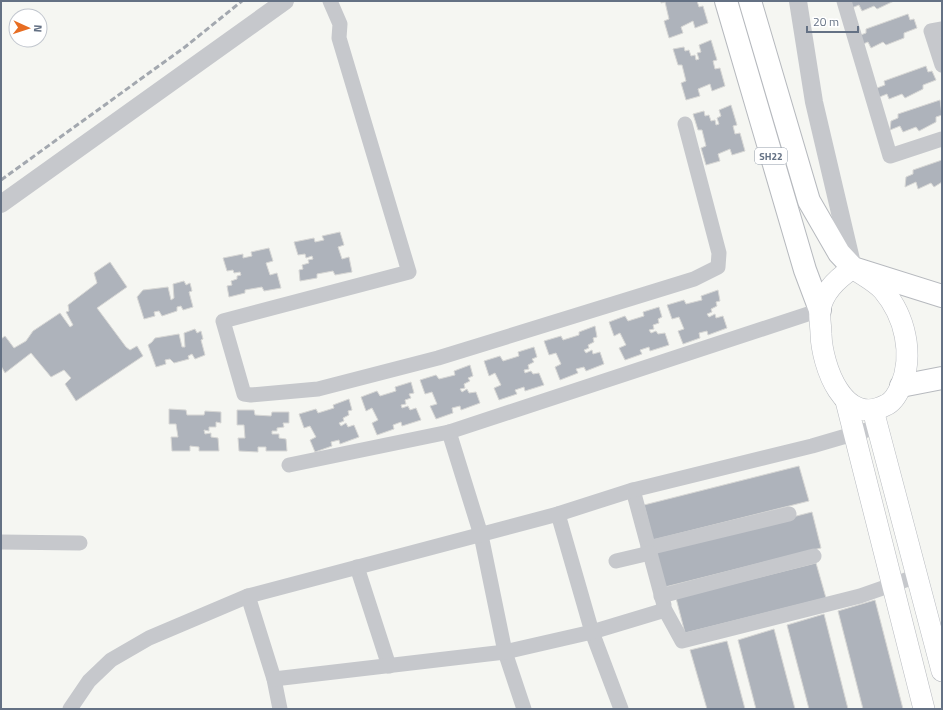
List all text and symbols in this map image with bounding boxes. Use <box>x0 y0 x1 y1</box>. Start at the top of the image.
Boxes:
north arrow <box>8 8 48 48</box>
scale bar <box>807 8 858 34</box>
text: 20 m <box>813 12 839 31</box>
text: N <box>30 24 46 33</box>
road number: SH22 <box>755 148 787 164</box>

